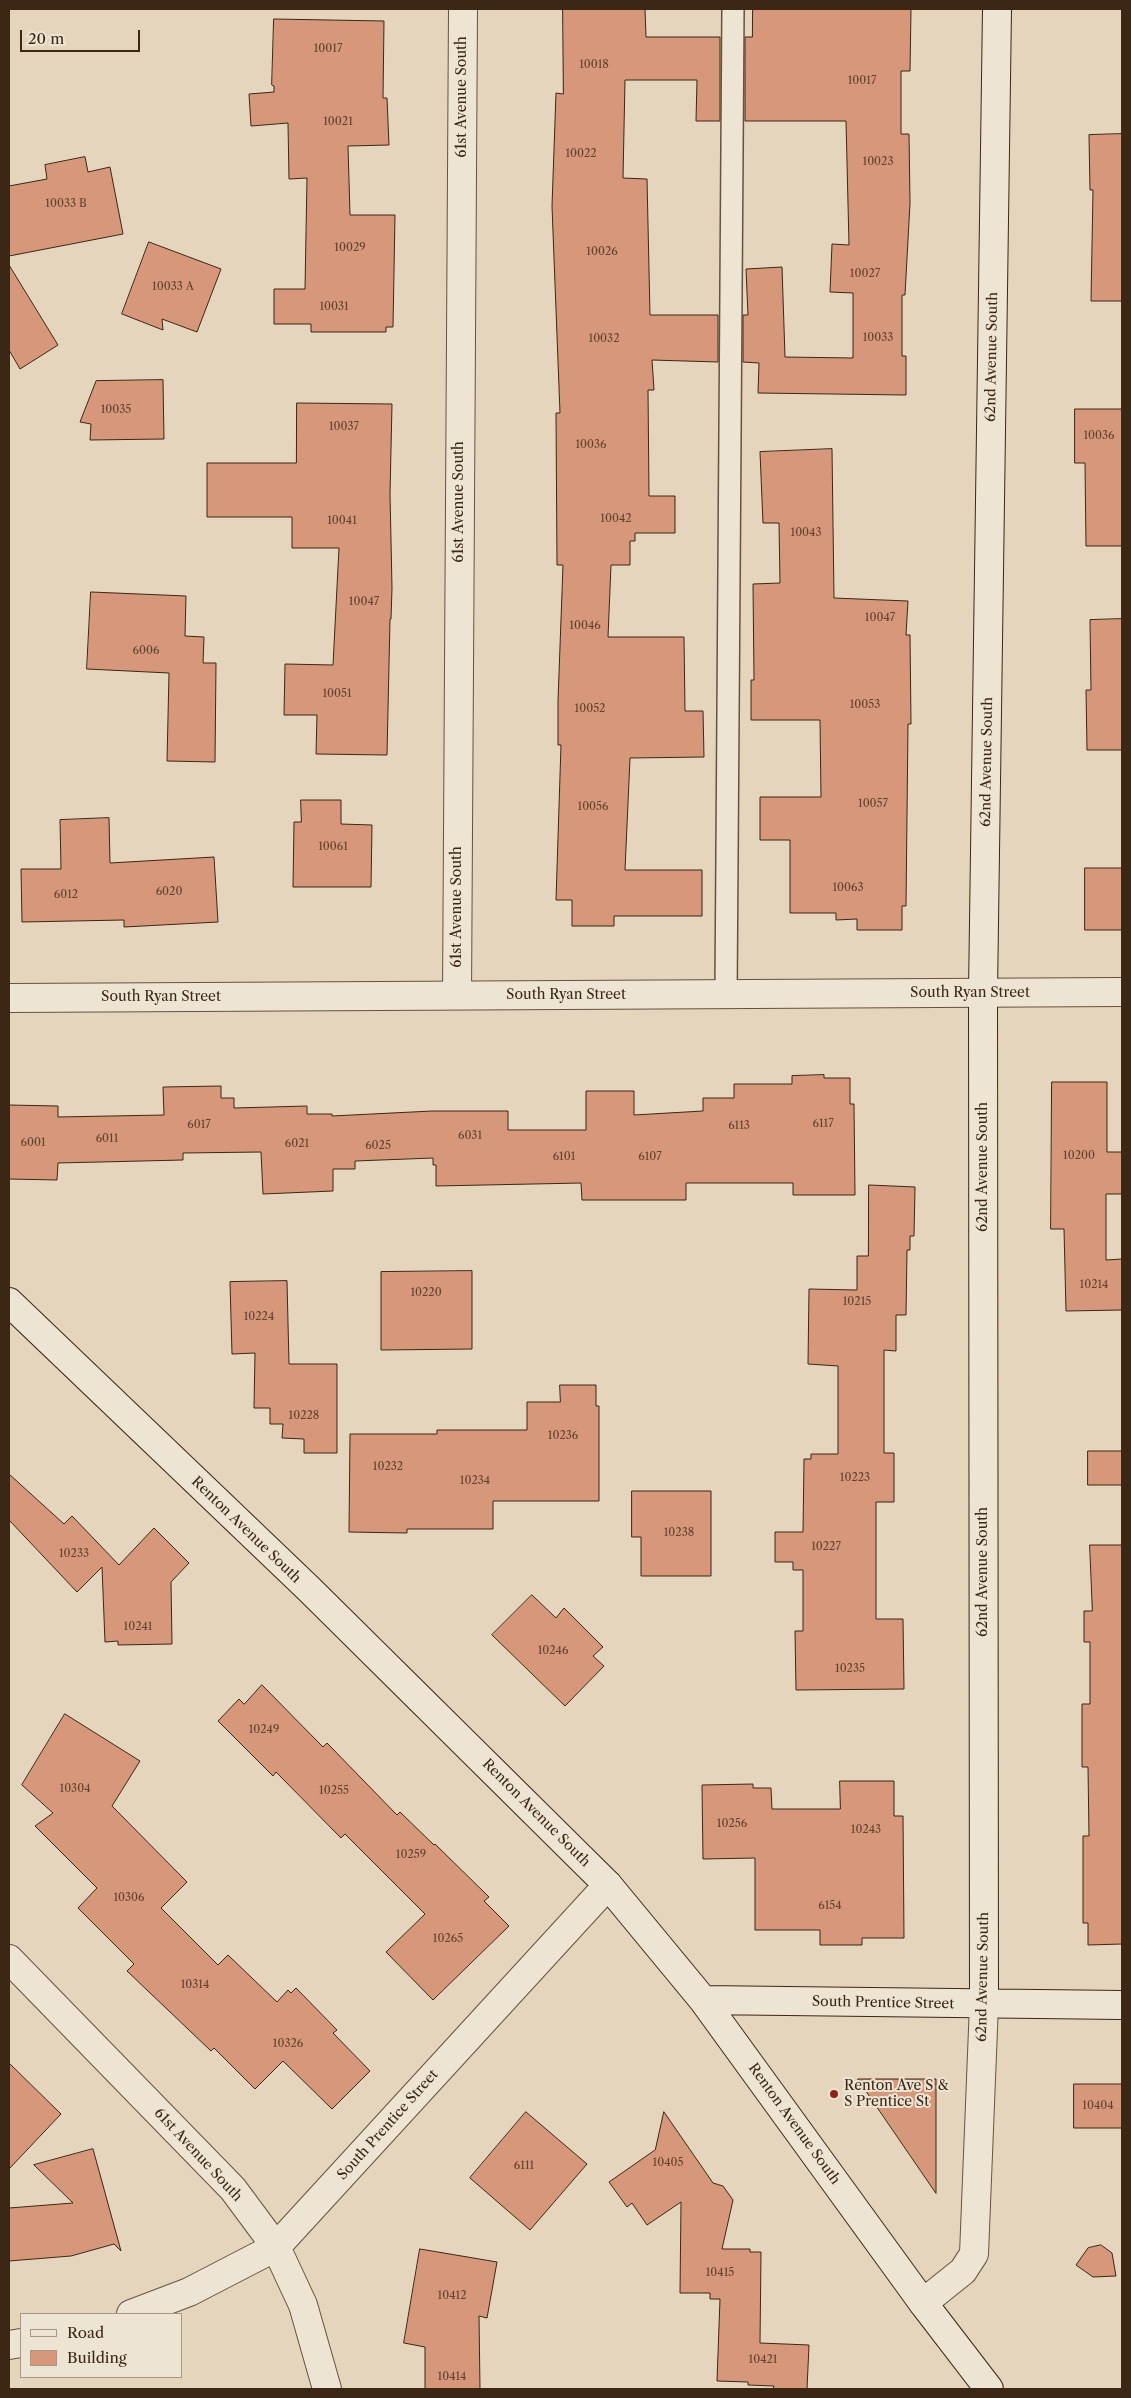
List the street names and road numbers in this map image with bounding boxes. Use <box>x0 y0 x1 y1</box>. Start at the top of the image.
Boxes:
street label: 61st Avenue South <box>454 36 470 158</box>
street label: 62nd Avenue South <box>982 292 1002 422</box>
street label: 61st Avenue South <box>451 441 467 563</box>
street label: 62nd Avenue South <box>977 697 997 827</box>
street label: 61st Avenue South <box>449 846 465 968</box>
street label: South Ryan Street <box>910 985 1030 1001</box>
street label: South Ryan Street <box>506 987 626 1003</box>
street label: South Ryan Street <box>101 989 221 1005</box>
street label: 62nd Avenue South <box>975 1102 991 1232</box>
street label: Renton Avenue South <box>188 1473 304 1587</box>
street label: 62nd Avenue South <box>975 1507 991 1637</box>
street label: Renton Avenue South <box>479 1756 593 1870</box>
street label: 62nd Avenue South <box>973 1912 993 2042</box>
street label: South Prentice Street <box>812 1993 954 2013</box>
street label: Renton Avenue South <box>744 2060 844 2188</box>
street label: South Prentice Street <box>334 2066 442 2184</box>
street label: 61st Avenue South <box>150 2105 246 2205</box>

